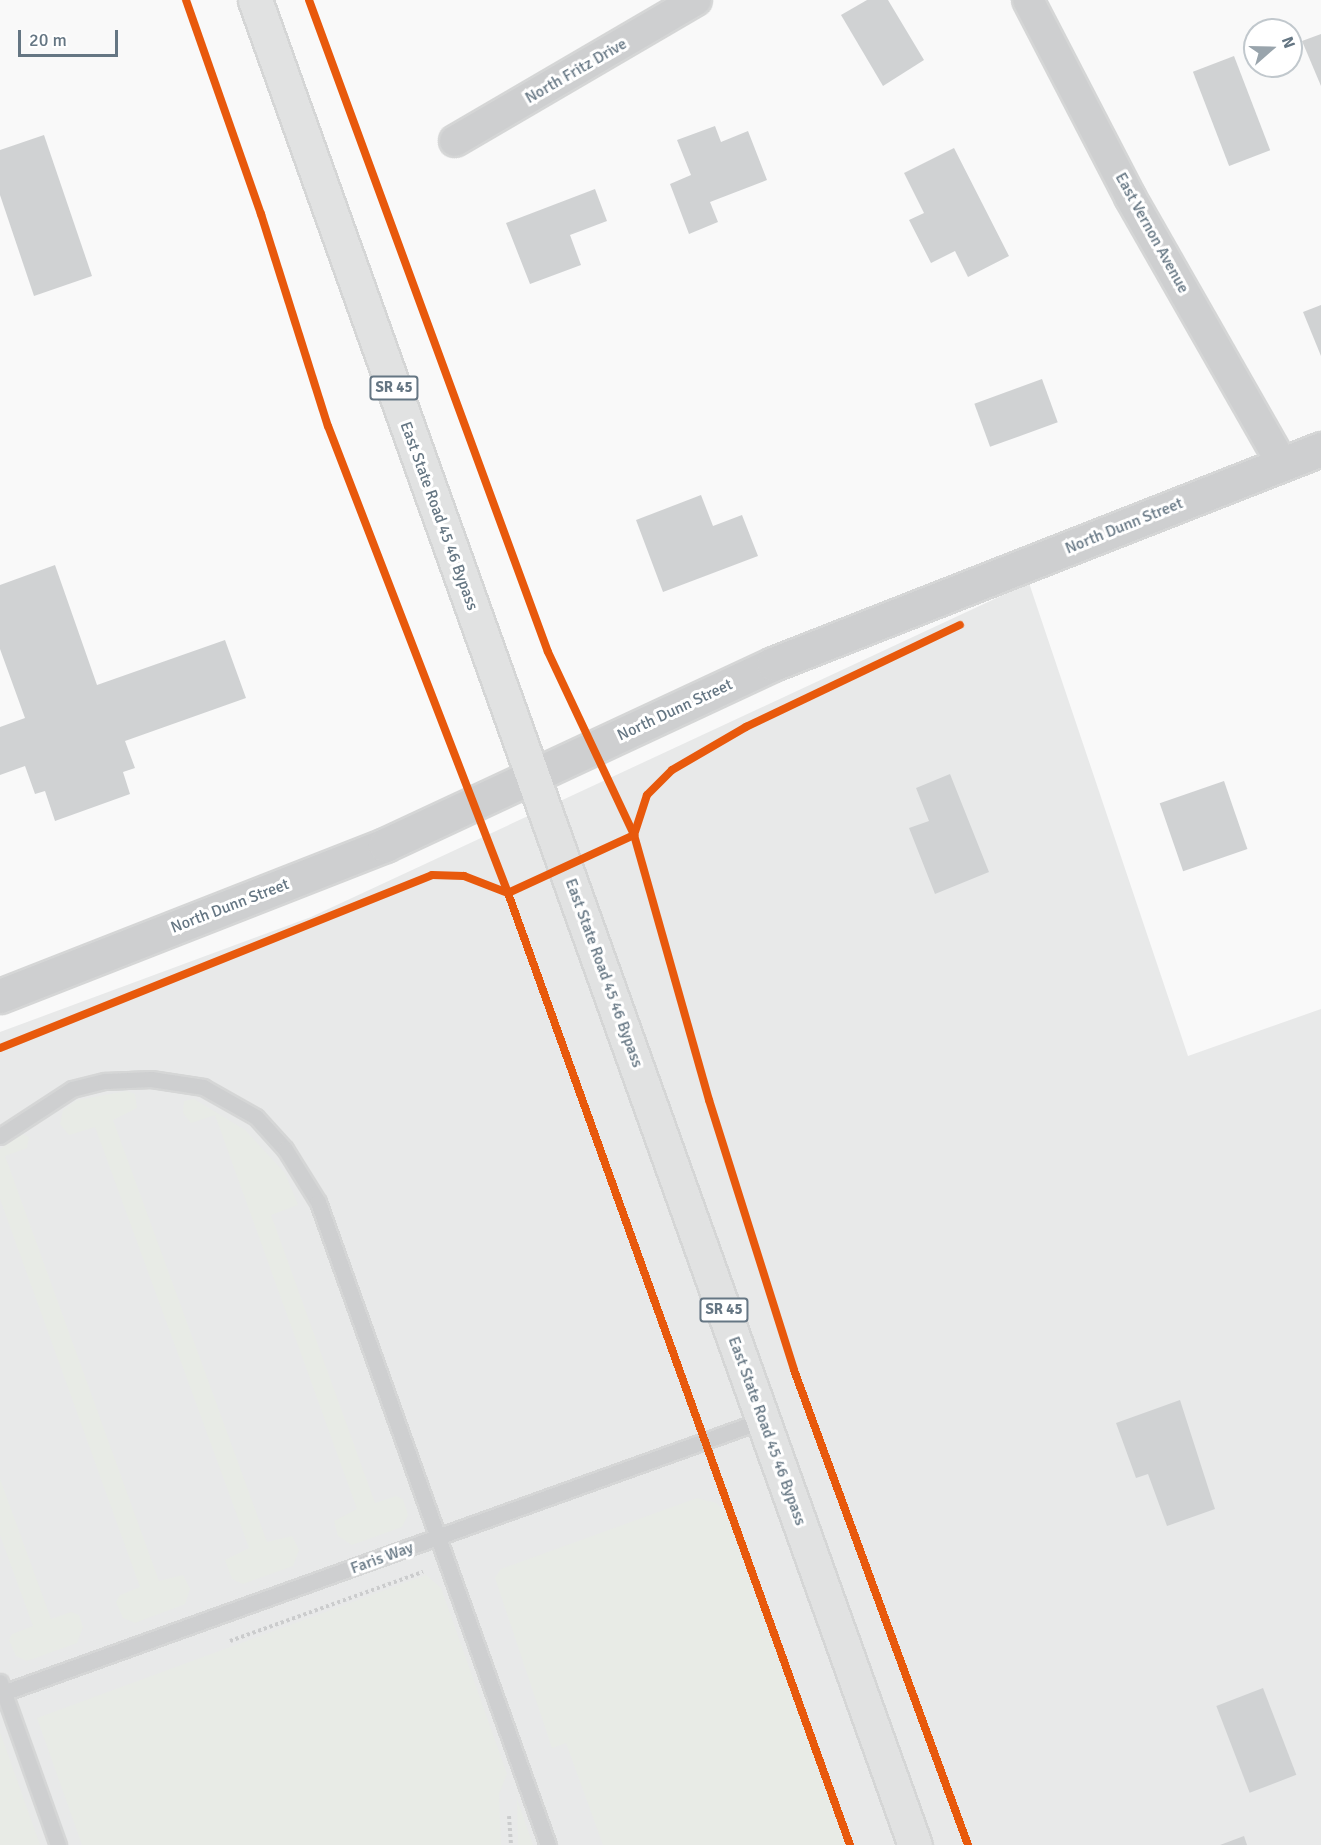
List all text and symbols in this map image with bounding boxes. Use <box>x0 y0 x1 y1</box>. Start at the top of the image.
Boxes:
scale bar <box>21 18 122 56</box>
north arrow <box>1243 18 1303 78</box>
text: 20 m <box>29 29 67 51</box>
street label: North Fritz Drive <box>522 34 630 108</box>
text: N <box>1277 34 1299 51</box>
street label: East Vernon Avenue <box>1111 169 1193 297</box>
road number: SR 45 <box>368 376 420 400</box>
street label: East State Road 45 46 Bypass <box>396 419 482 613</box>
street label: North Dunn Street <box>1062 494 1186 558</box>
street label: North Dunn Street <box>614 675 736 745</box>
street label: North Dunn Street <box>168 875 292 937</box>
street label: East State Road 45 46 Bypass <box>561 876 647 1070</box>
road number: SR 45 <box>698 1298 750 1322</box>
street label: East State Road 45 46 Bypass <box>724 1334 810 1528</box>
street label: Faris Way <box>348 1538 416 1578</box>

